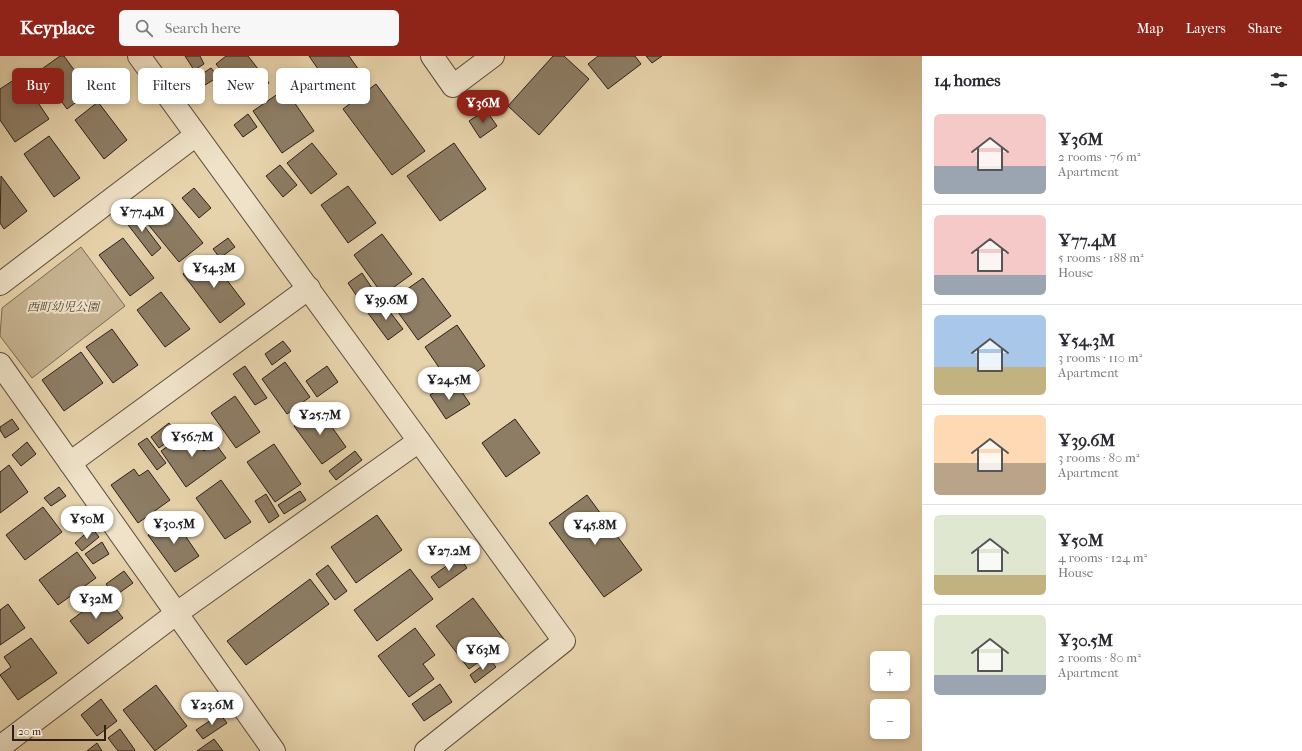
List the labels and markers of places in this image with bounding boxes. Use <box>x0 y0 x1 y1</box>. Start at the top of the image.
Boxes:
pin: ¥36M <box>459 90 507 124</box>
pin: ¥77.4M <box>109 199 175 233</box>
pin: ¥54.3M <box>181 255 247 289</box>
pin: ¥39.6M <box>353 287 419 321</box>
pin: ¥24.5M <box>416 367 482 401</box>
pin: ¥25.7M <box>287 402 353 436</box>
pin: ¥56.7M <box>159 424 225 458</box>
pin: ¥50M <box>63 506 111 540</box>
pin: ¥30.5M <box>141 511 207 545</box>
pin: ¥45.8M <box>562 512 628 546</box>
pin: ¥27.2M <box>416 538 482 572</box>
pin: ¥32M <box>72 586 120 620</box>
pin: ¥63M <box>459 637 507 671</box>
pin: ¥23.6M <box>179 692 245 726</box>

